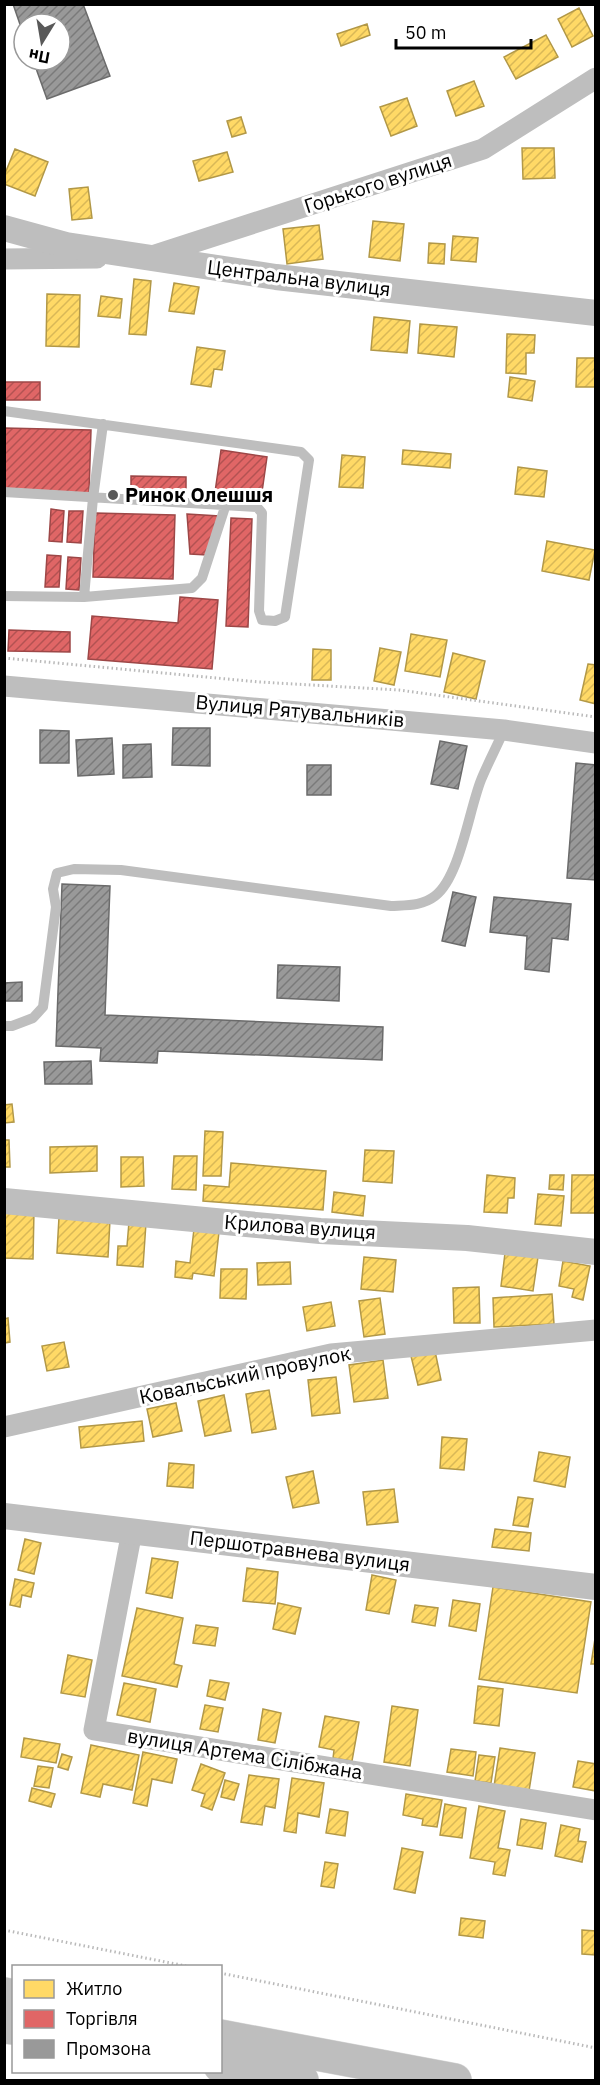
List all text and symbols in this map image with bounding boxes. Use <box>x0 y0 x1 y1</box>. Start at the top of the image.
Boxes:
north arrow <box>12 12 72 72</box>
scale bar <box>396 12 531 50</box>
text: 50 m <box>405 21 447 44</box>
text: Пн <box>27 45 51 69</box>
street label: Горького вулиця <box>301 146 455 219</box>
street label: Центральна вулиця <box>206 253 392 302</box>
place label: Ринок Олешшя <box>125 481 273 508</box>
marker: Ринок Олешшя <box>106 488 120 502</box>
street label: Вулиця Рятувальників <box>194 688 406 733</box>
street label: Крилова вулиця <box>223 1208 377 1245</box>
street label: Ковальський провулок <box>137 1339 353 1410</box>
street label: Першотравнева вулиця <box>188 1524 412 1577</box>
street label: вулиця Артема Сілібжана <box>126 1722 365 1785</box>
legend <box>12 1965 222 2073</box>
text: Житло <box>66 1977 122 2000</box>
text: Торгівля <box>66 2007 138 2030</box>
text: Промзона <box>66 2037 151 2060</box>

